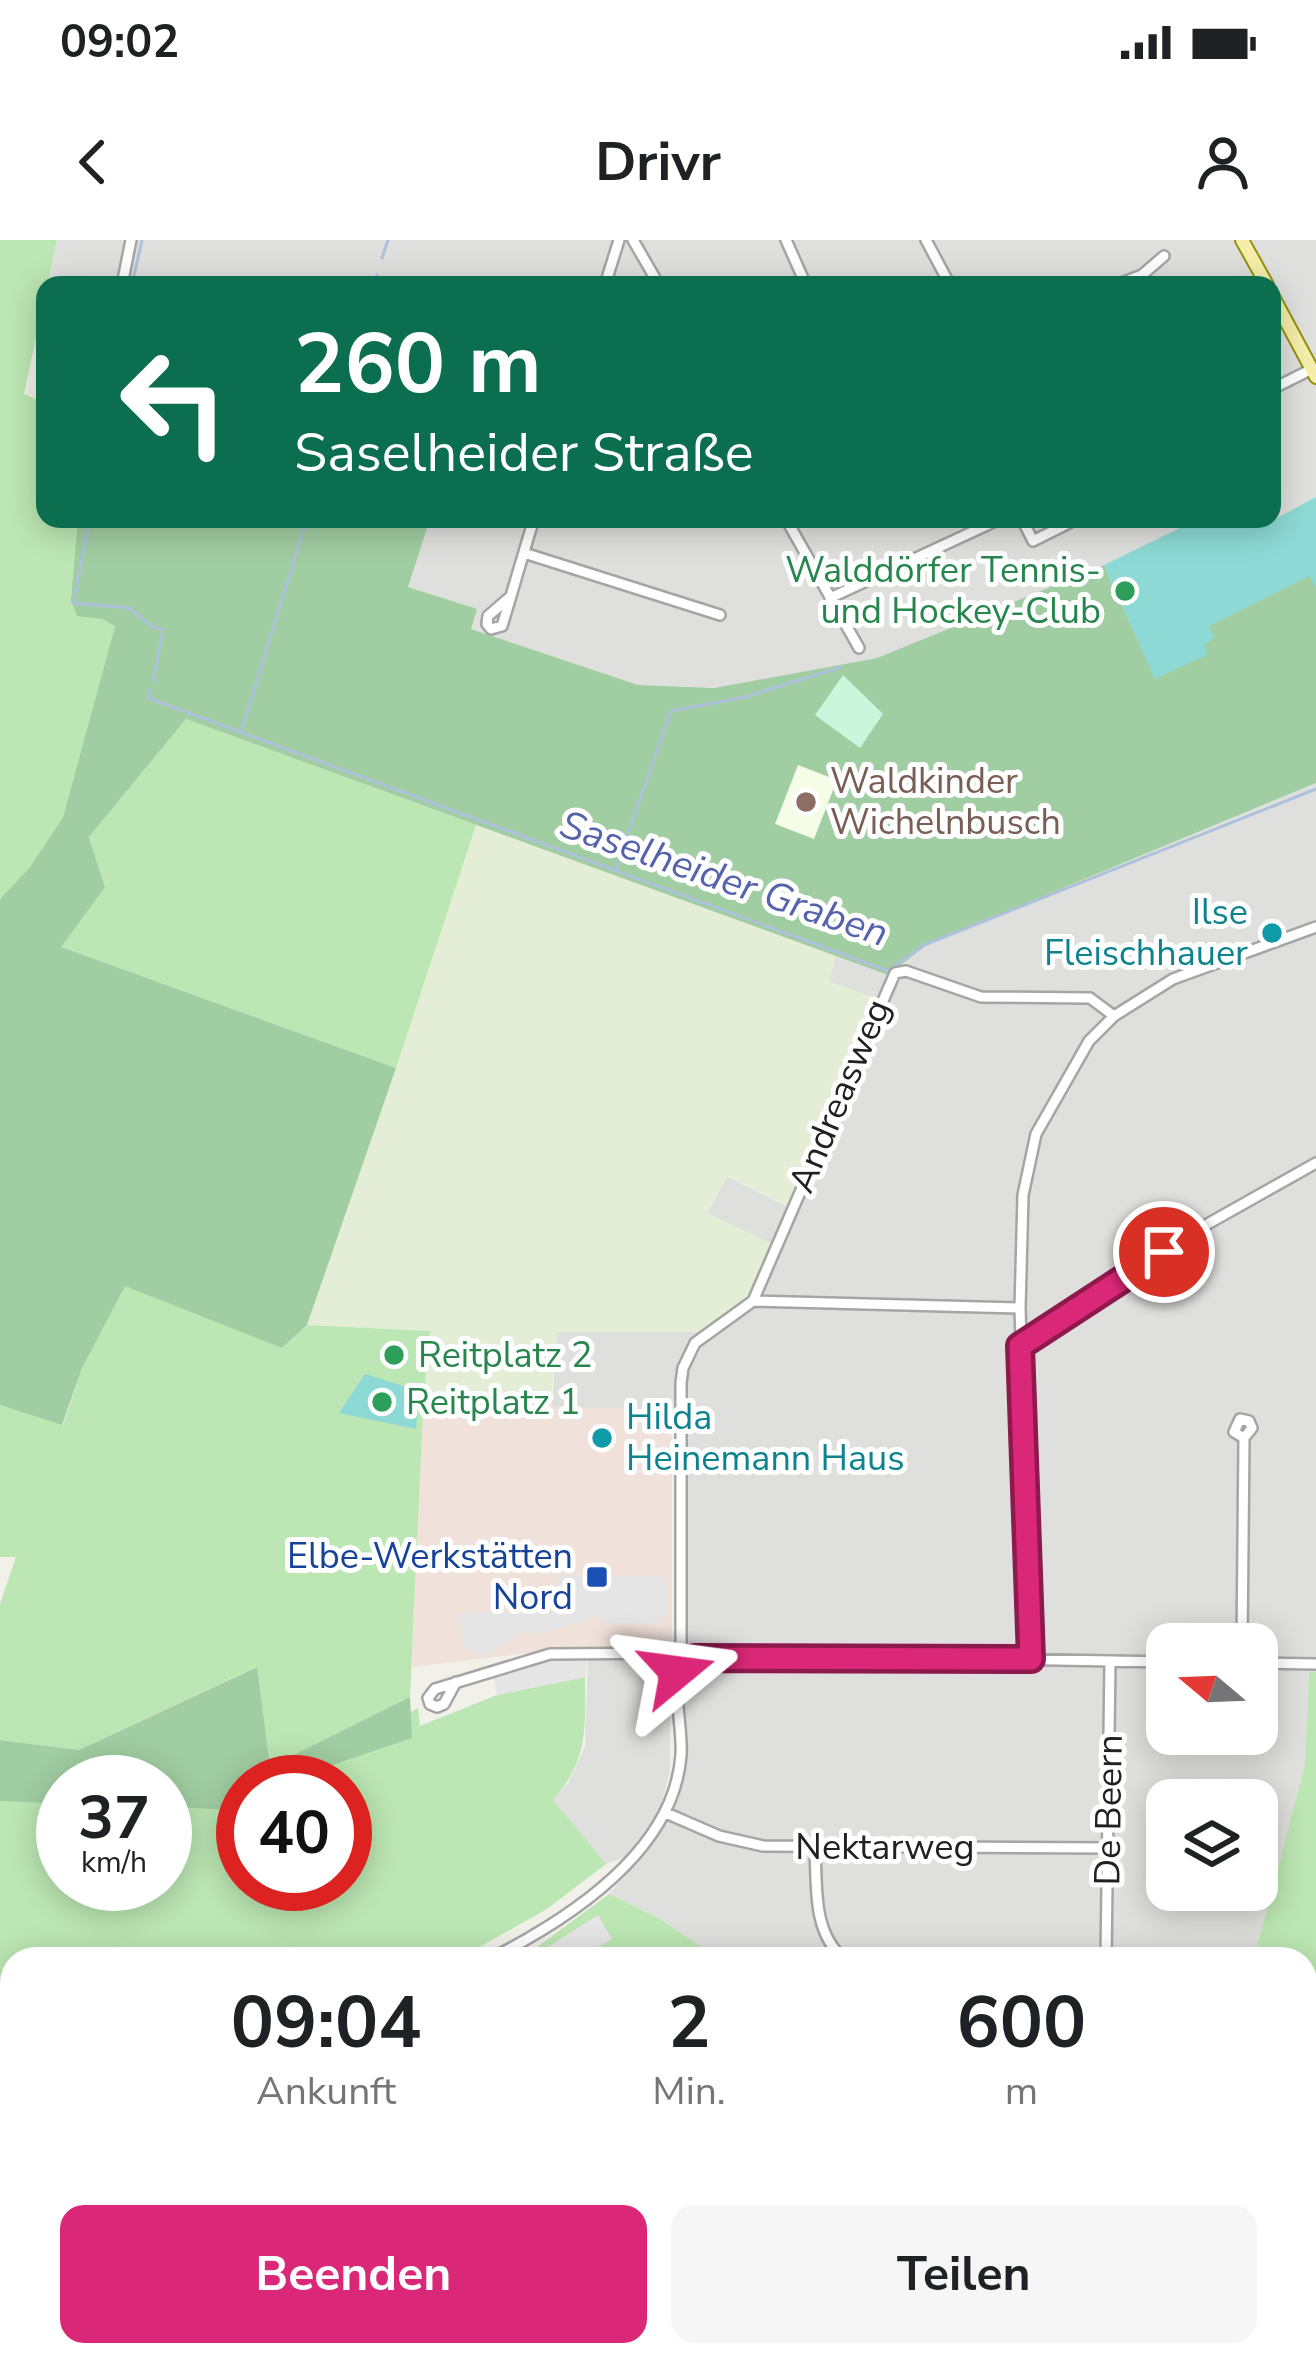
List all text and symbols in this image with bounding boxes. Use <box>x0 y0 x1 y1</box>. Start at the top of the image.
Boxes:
text: 09:02 <box>60 12 179 73</box>
text: Drivr <box>595 125 721 199</box>
icon: back <box>60 129 126 195</box>
icon: person <box>1190 129 1256 195</box>
text: 260 m <box>294 307 542 422</box>
icon: left <box>96 324 252 480</box>
text: Saselheider Straße <box>294 416 754 490</box>
place label: Walddörfer Tennis- und Hockey-Club <box>785 546 1101 636</box>
marker: Walddörfer Tennis- und Hockey-Club <box>1112 578 1138 604</box>
place label: Waldkinder Wichelnbusch <box>830 757 1061 847</box>
marker: Waldkinder Wichelnbusch <box>793 789 819 815</box>
water label: Saselheider Graben <box>553 798 895 960</box>
place label: Ilse Fleischhauer <box>1044 888 1248 978</box>
marker: Ilse Fleischhauer <box>1259 920 1285 946</box>
street label: Andreasweg <box>777 992 903 1200</box>
pin <box>1113 1201 1215 1303</box>
icon: arrive <box>1131 1219 1197 1285</box>
place label: Reitplatz 2 <box>418 1331 593 1380</box>
marker: Reitplatz 2 <box>381 1342 407 1368</box>
place label: Reitplatz 1 <box>406 1378 581 1427</box>
marker: Reitplatz 1 <box>369 1389 395 1415</box>
place label: Hilda Heinemann Haus <box>626 1393 905 1483</box>
marker: Hilda Heinemann Haus <box>589 1425 615 1451</box>
place label: Elbe-Werkstätten Nord <box>287 1532 573 1622</box>
marker: Elbe-Werkstätten Nord <box>584 1564 610 1590</box>
position arrow <box>614 1609 740 1735</box>
north arrow <box>1146 1623 1278 1755</box>
map controls <box>1146 1623 1278 1911</box>
street label: De Beern <box>1083 1734 1135 1886</box>
speed limit sign: 40 <box>216 1755 372 1911</box>
text: 37 <box>78 1777 150 1859</box>
button: layers <box>1146 1779 1278 1911</box>
street label: Nektarweg <box>795 1823 975 1872</box>
text: km/h <box>81 1842 147 1883</box>
text: 09:04 <box>231 1974 421 2072</box>
text: 2 <box>667 1974 711 2072</box>
text: 600 <box>957 1974 1086 2072</box>
text: Ankunft <box>256 2065 396 2118</box>
text: Min. <box>652 2065 726 2118</box>
text: m <box>1005 2065 1038 2118</box>
button: Beenden <box>60 2205 647 2343</box>
button: Teilen <box>671 2205 1257 2343</box>

